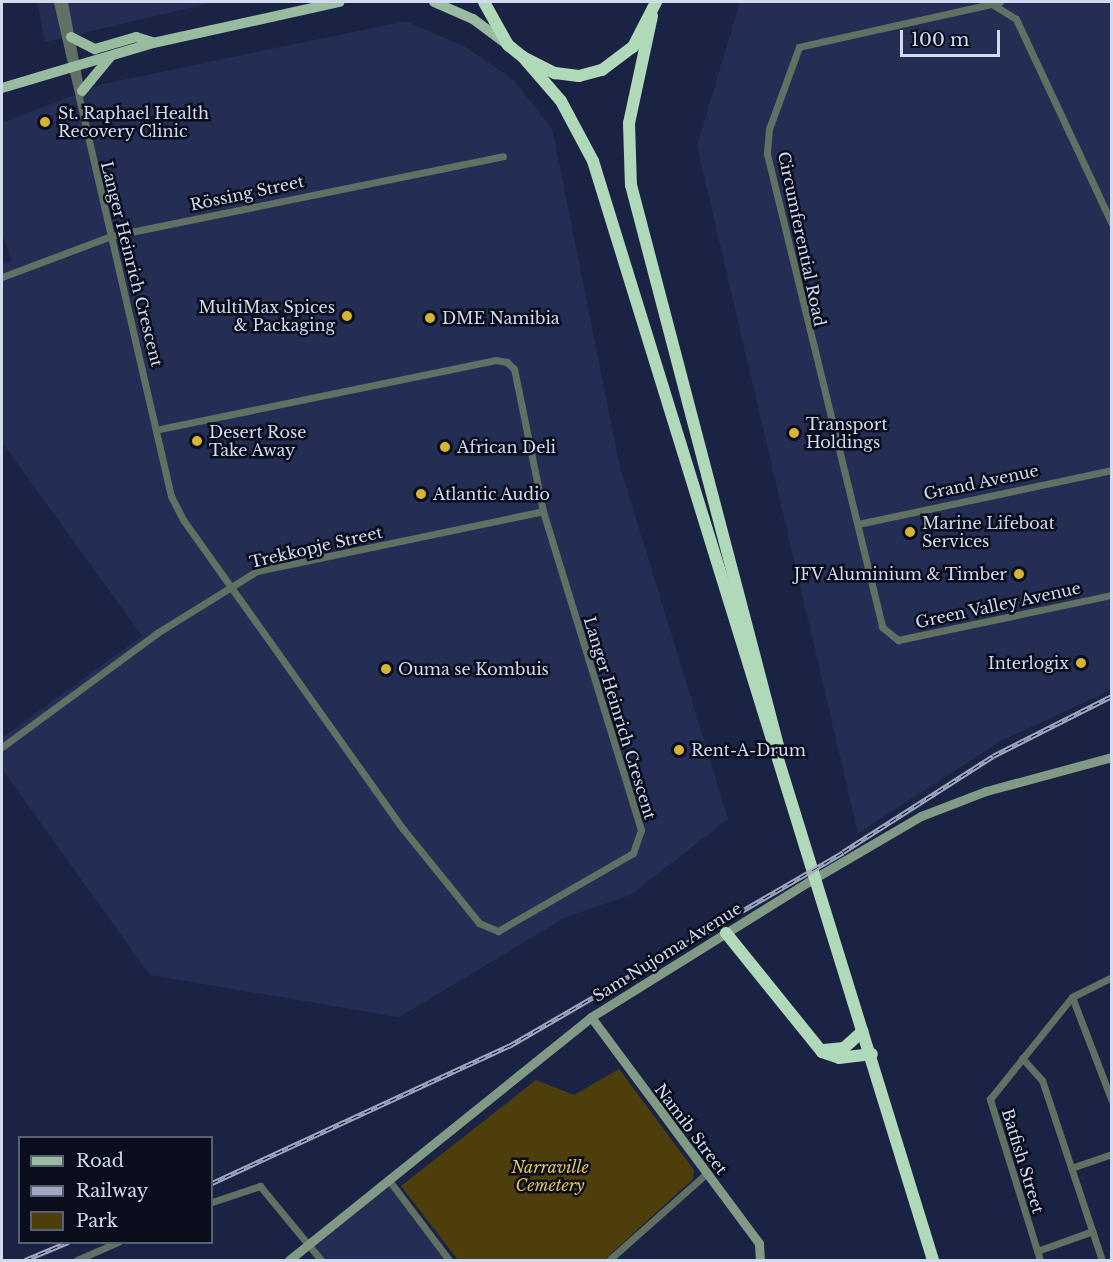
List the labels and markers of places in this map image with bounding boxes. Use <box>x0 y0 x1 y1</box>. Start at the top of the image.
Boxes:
place label: St. Raphael Health Recovery Clinic <box>58 103 209 141</box>
marker: St. Raphael Health Recovery Clinic <box>36 113 54 131</box>
place label: MultiMax Spices & Packaging <box>198 297 335 335</box>
place label: DME Namibia <box>442 308 560 328</box>
marker: MultiMax Spices & Packaging <box>340 309 354 323</box>
marker: DME Namibia <box>423 311 437 325</box>
place label: Transport Holdings <box>806 414 887 452</box>
place label: Desert Rose Take Away <box>209 422 306 460</box>
marker: Transport Holdings <box>787 426 801 440</box>
marker: Desert Rose Take Away <box>190 434 204 448</box>
place label: African Deli <box>457 437 556 457</box>
marker: African Deli <box>438 440 452 454</box>
place label: Atlantic Audio <box>433 484 551 504</box>
marker: Atlantic Audio <box>414 487 428 501</box>
place label: Marine Lifeboat Services <box>922 513 1055 551</box>
marker: Marine Lifeboat Services <box>903 525 917 539</box>
place label: JFV Aluminium & Timber <box>792 564 1007 584</box>
marker: JFV Aluminium & Timber <box>1012 567 1026 581</box>
place label: Interlogix <box>988 653 1069 673</box>
marker: Interlogix <box>1074 656 1088 670</box>
place label: Ouma se Kombuis <box>398 659 549 679</box>
marker: Ouma se Kombuis <box>379 662 393 676</box>
place label: Rent-A-Drum <box>691 740 806 760</box>
marker: Rent-A-Drum <box>672 743 686 757</box>

